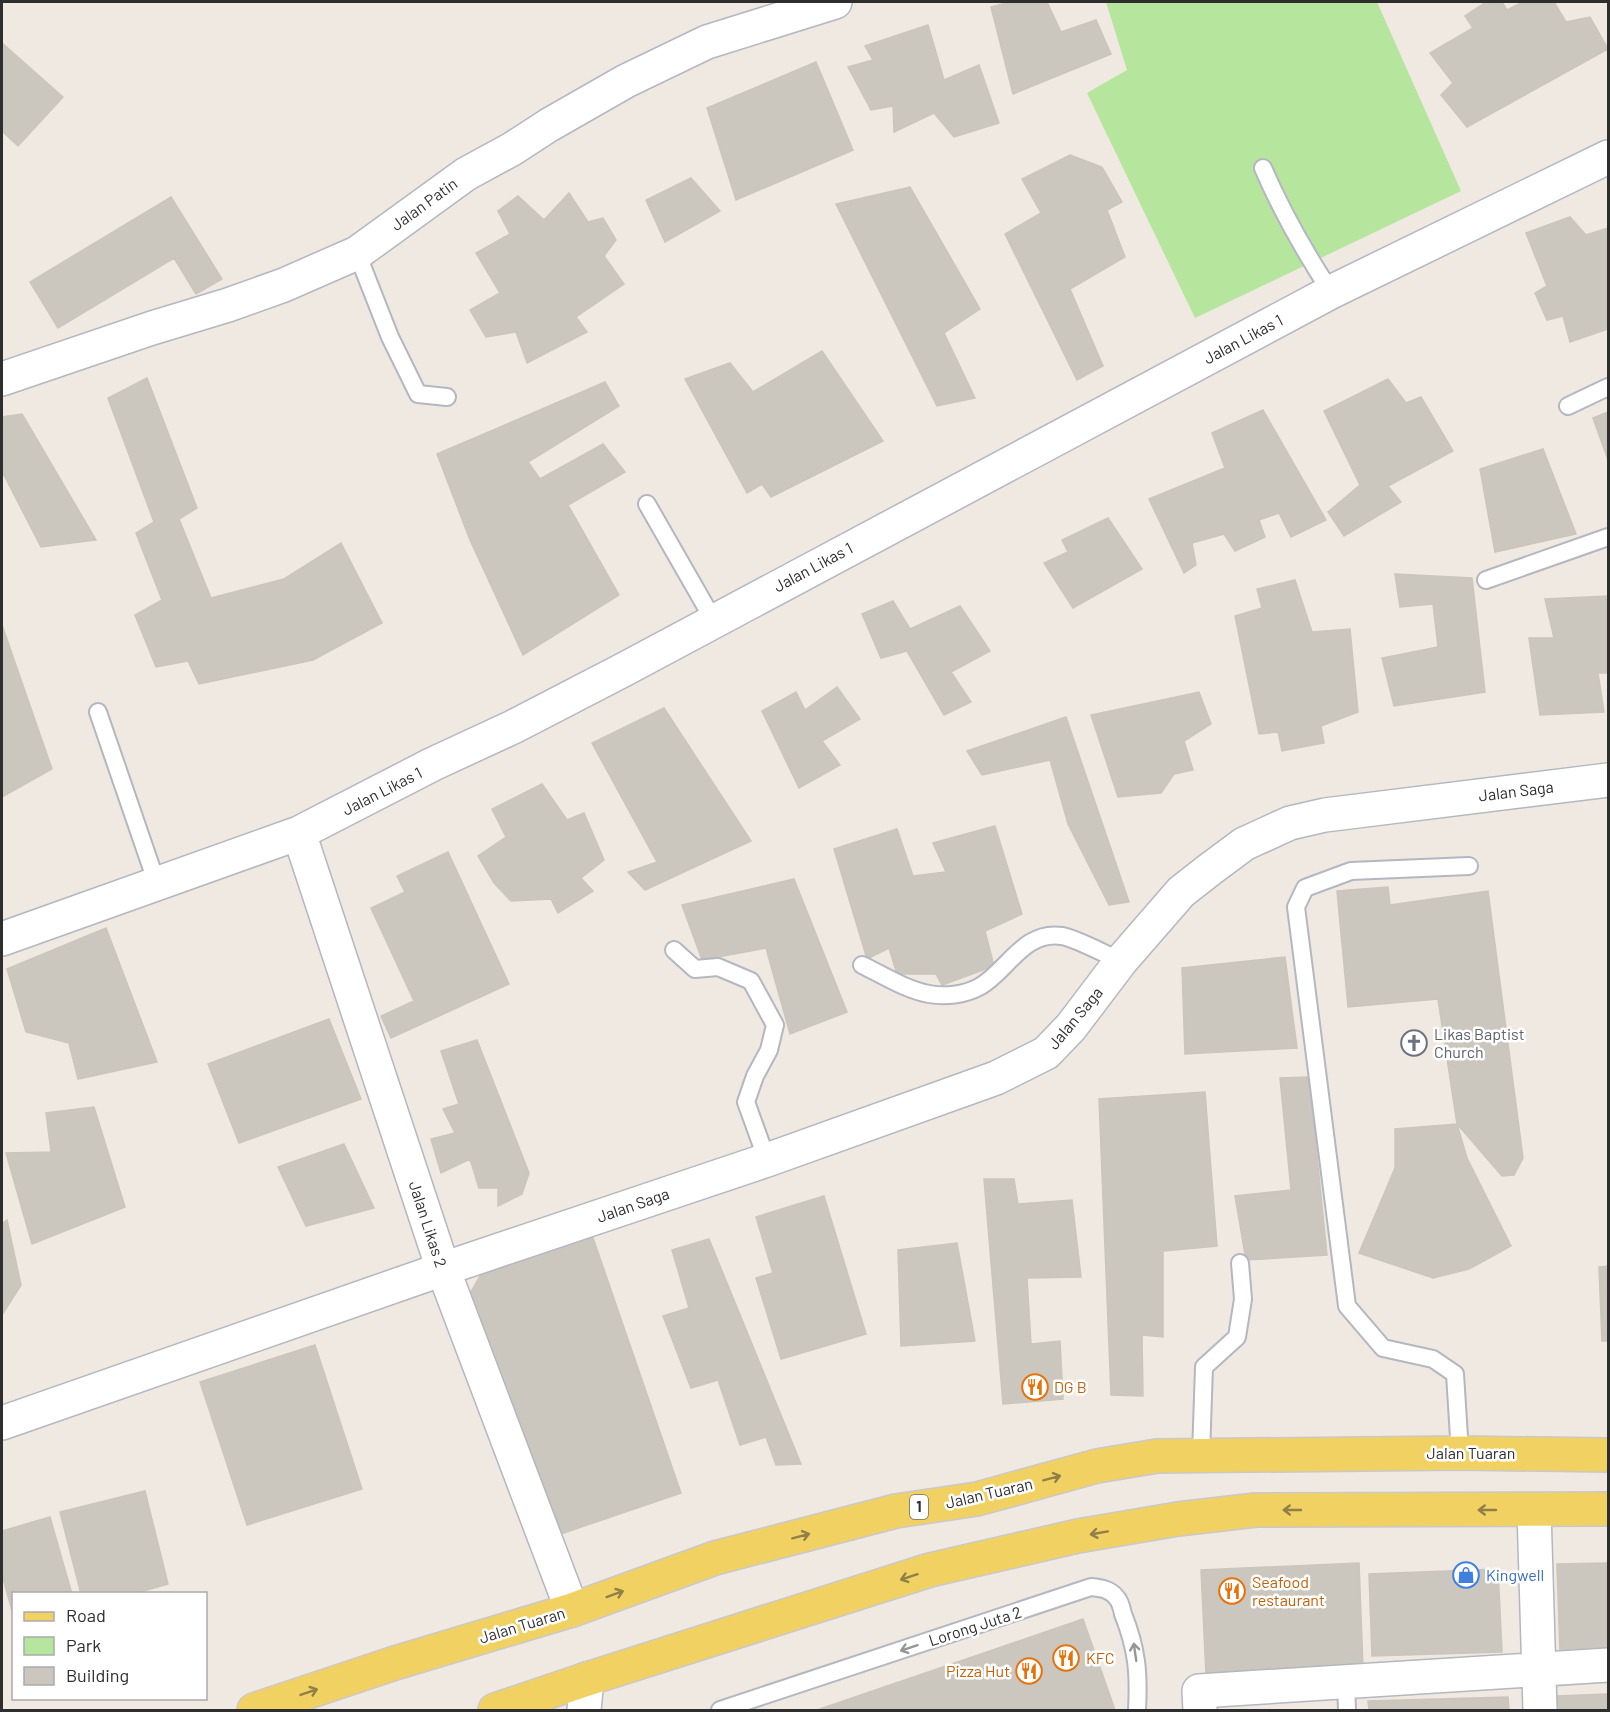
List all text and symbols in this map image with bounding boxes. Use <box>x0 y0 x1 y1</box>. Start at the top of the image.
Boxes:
street label: Jalan Patin <box>387 173 461 234</box>
street label: Jalan Likas 1 <box>1200 310 1286 367</box>
street label: Jalan Likas 1 <box>770 538 856 595</box>
street label: Jalan Likas 1 <box>339 762 425 819</box>
street label: Jalan Saga <box>1477 776 1554 805</box>
street label: Jalan Saga <box>1043 983 1106 1053</box>
place label: Likas Baptist Church <box>1434 1024 1524 1061</box>
church icon: Likas Baptist Church <box>1399 1028 1429 1058</box>
street label: Jalan Likas 2 <box>406 1178 451 1269</box>
street label: Jalan Saga <box>594 1183 672 1226</box>
restaurant icon: DG B <box>1020 1372 1050 1402</box>
place label: DG B <box>1054 1377 1087 1396</box>
street label: Jalan Tuaran <box>1427 1443 1515 1462</box>
one-way arrow <box>1042 1472 1061 1484</box>
street label: Jalan Tuaran <box>943 1473 1034 1512</box>
road number: 1 <box>910 1495 928 1519</box>
one-way arrow <box>1283 1504 1303 1516</box>
one-way arrow <box>1478 1504 1498 1516</box>
one-way arrow <box>1089 1528 1109 1539</box>
one-way arrow <box>791 1529 810 1541</box>
shop icon: Kingwell <box>1451 1560 1481 1590</box>
place label: Kingwell <box>1486 1565 1544 1584</box>
one-way arrow <box>900 1572 919 1583</box>
place label: Seafood restaurant <box>1252 1572 1325 1609</box>
restaurant icon: Seafood restaurant <box>1217 1576 1247 1606</box>
one-way arrow <box>605 1588 624 1599</box>
legend <box>12 1592 207 1700</box>
street label: Jalan Tuaran <box>477 1602 567 1647</box>
street label: Lorong Juta 2 <box>926 1602 1024 1649</box>
text: Road <box>66 1604 106 1626</box>
text: Park <box>66 1634 101 1656</box>
one-way arrow <box>900 1643 919 1654</box>
restaurant icon: KFC <box>1051 1643 1081 1673</box>
one-way arrow <box>1130 1643 1141 1663</box>
place label: KFC <box>1086 1648 1115 1667</box>
restaurant icon: Pizza Hut <box>1014 1656 1044 1686</box>
place label: Pizza Hut <box>946 1661 1010 1680</box>
text: Building <box>66 1664 129 1686</box>
one-way arrow <box>299 1686 318 1697</box>

